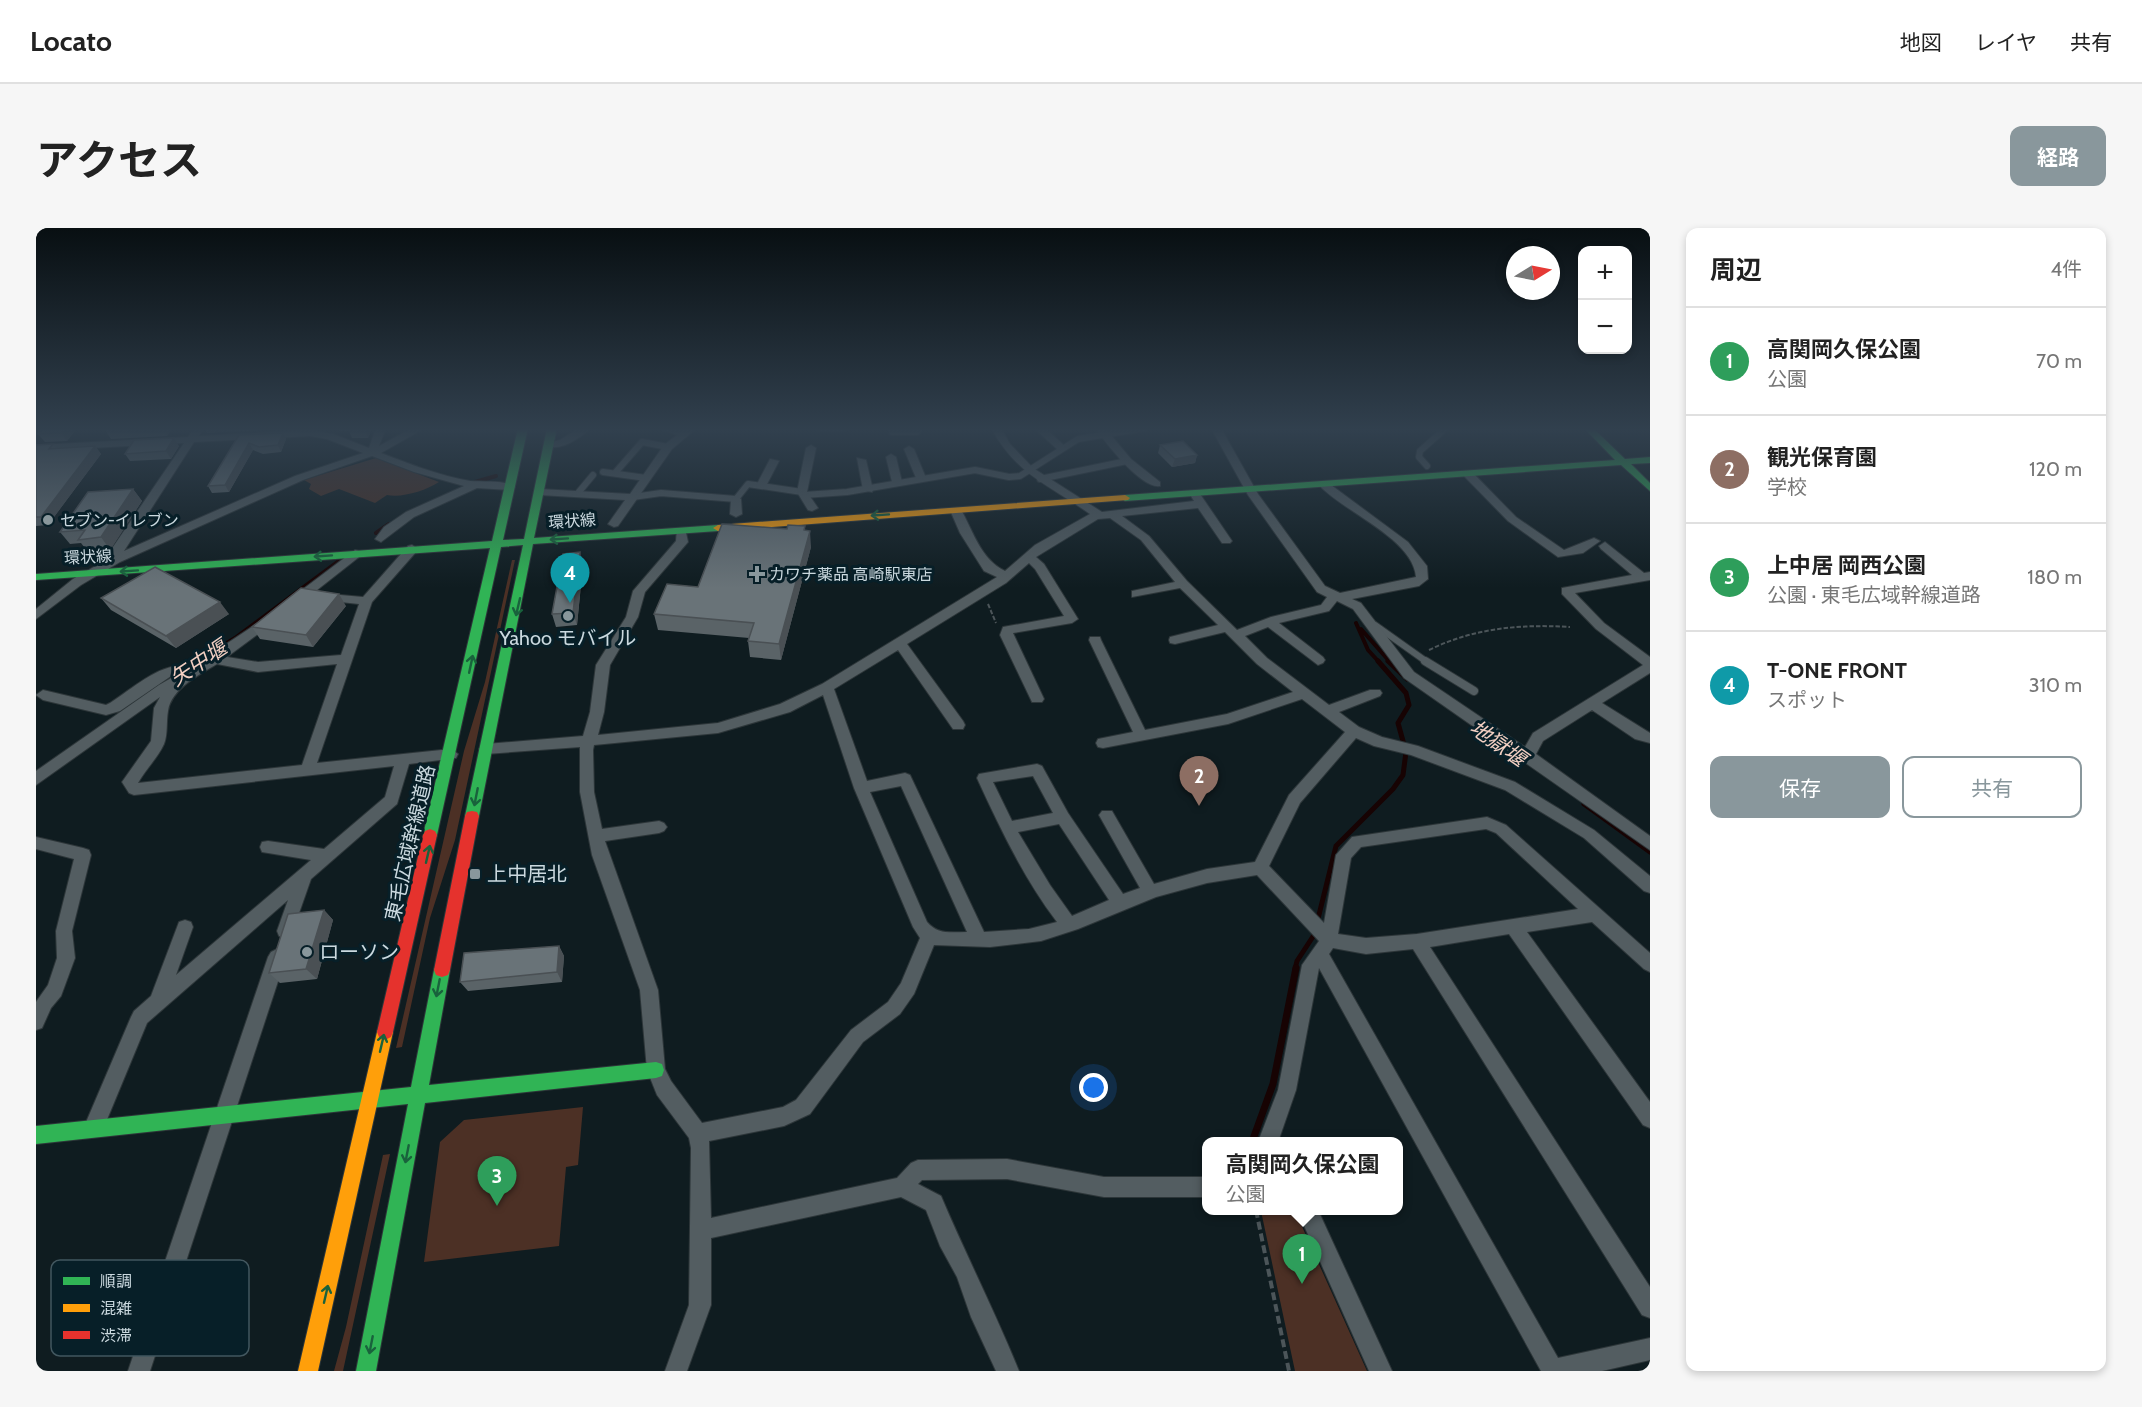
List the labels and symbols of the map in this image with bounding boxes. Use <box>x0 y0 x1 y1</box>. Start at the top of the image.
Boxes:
north arrow <box>1506 246 1560 300</box>
street label: 環状線 <box>547 510 597 532</box>
one-way arrow <box>870 510 890 521</box>
place label: セブン-イレブン <box>60 511 179 530</box>
marker: セブン-イレブン <box>41 513 55 527</box>
one-way arrow <box>550 533 570 544</box>
street label: 環状線 <box>64 546 112 568</box>
one-way arrow <box>314 551 334 562</box>
pin: 4 <box>550 554 590 603</box>
place label: カワチ薬品 高崎駅東店 <box>769 565 933 584</box>
one-way arrow <box>119 566 139 577</box>
marker: カワチ薬品 高崎駅東店 <box>750 567 764 581</box>
one-way arrow <box>512 596 523 616</box>
marker: Yahoo モバイル <box>561 609 575 623</box>
place label: Yahoo モバイル <box>499 626 636 650</box>
water label: 矢中堰 <box>165 633 234 691</box>
one-way arrow <box>466 654 477 674</box>
water label: 地獄堰 <box>1465 715 1534 774</box>
pin: 2 <box>1180 756 1218 806</box>
street label: 東毛広域幹線道路 <box>380 762 440 924</box>
one-way arrow <box>470 787 481 807</box>
one-way arrow <box>422 844 434 863</box>
place label: 上中居北 <box>487 862 567 886</box>
marker: 上中居北 <box>468 867 482 881</box>
place label: ローソン <box>319 940 399 964</box>
marker: ローソン <box>300 945 314 959</box>
one-way arrow <box>432 978 443 998</box>
one-way arrow <box>377 1034 389 1053</box>
your location <box>1079 1073 1108 1102</box>
one-way arrow <box>401 1143 412 1163</box>
pin: 3 <box>478 1156 516 1206</box>
pin: 1 <box>1282 1234 1322 1284</box>
legend <box>51 1260 249 1356</box>
text: 順調 <box>100 1272 132 1291</box>
one-way arrow <box>321 1284 333 1303</box>
text: 混雑 <box>100 1299 132 1318</box>
text: 渋滞 <box>100 1326 132 1345</box>
one-way arrow <box>365 1335 376 1355</box>

